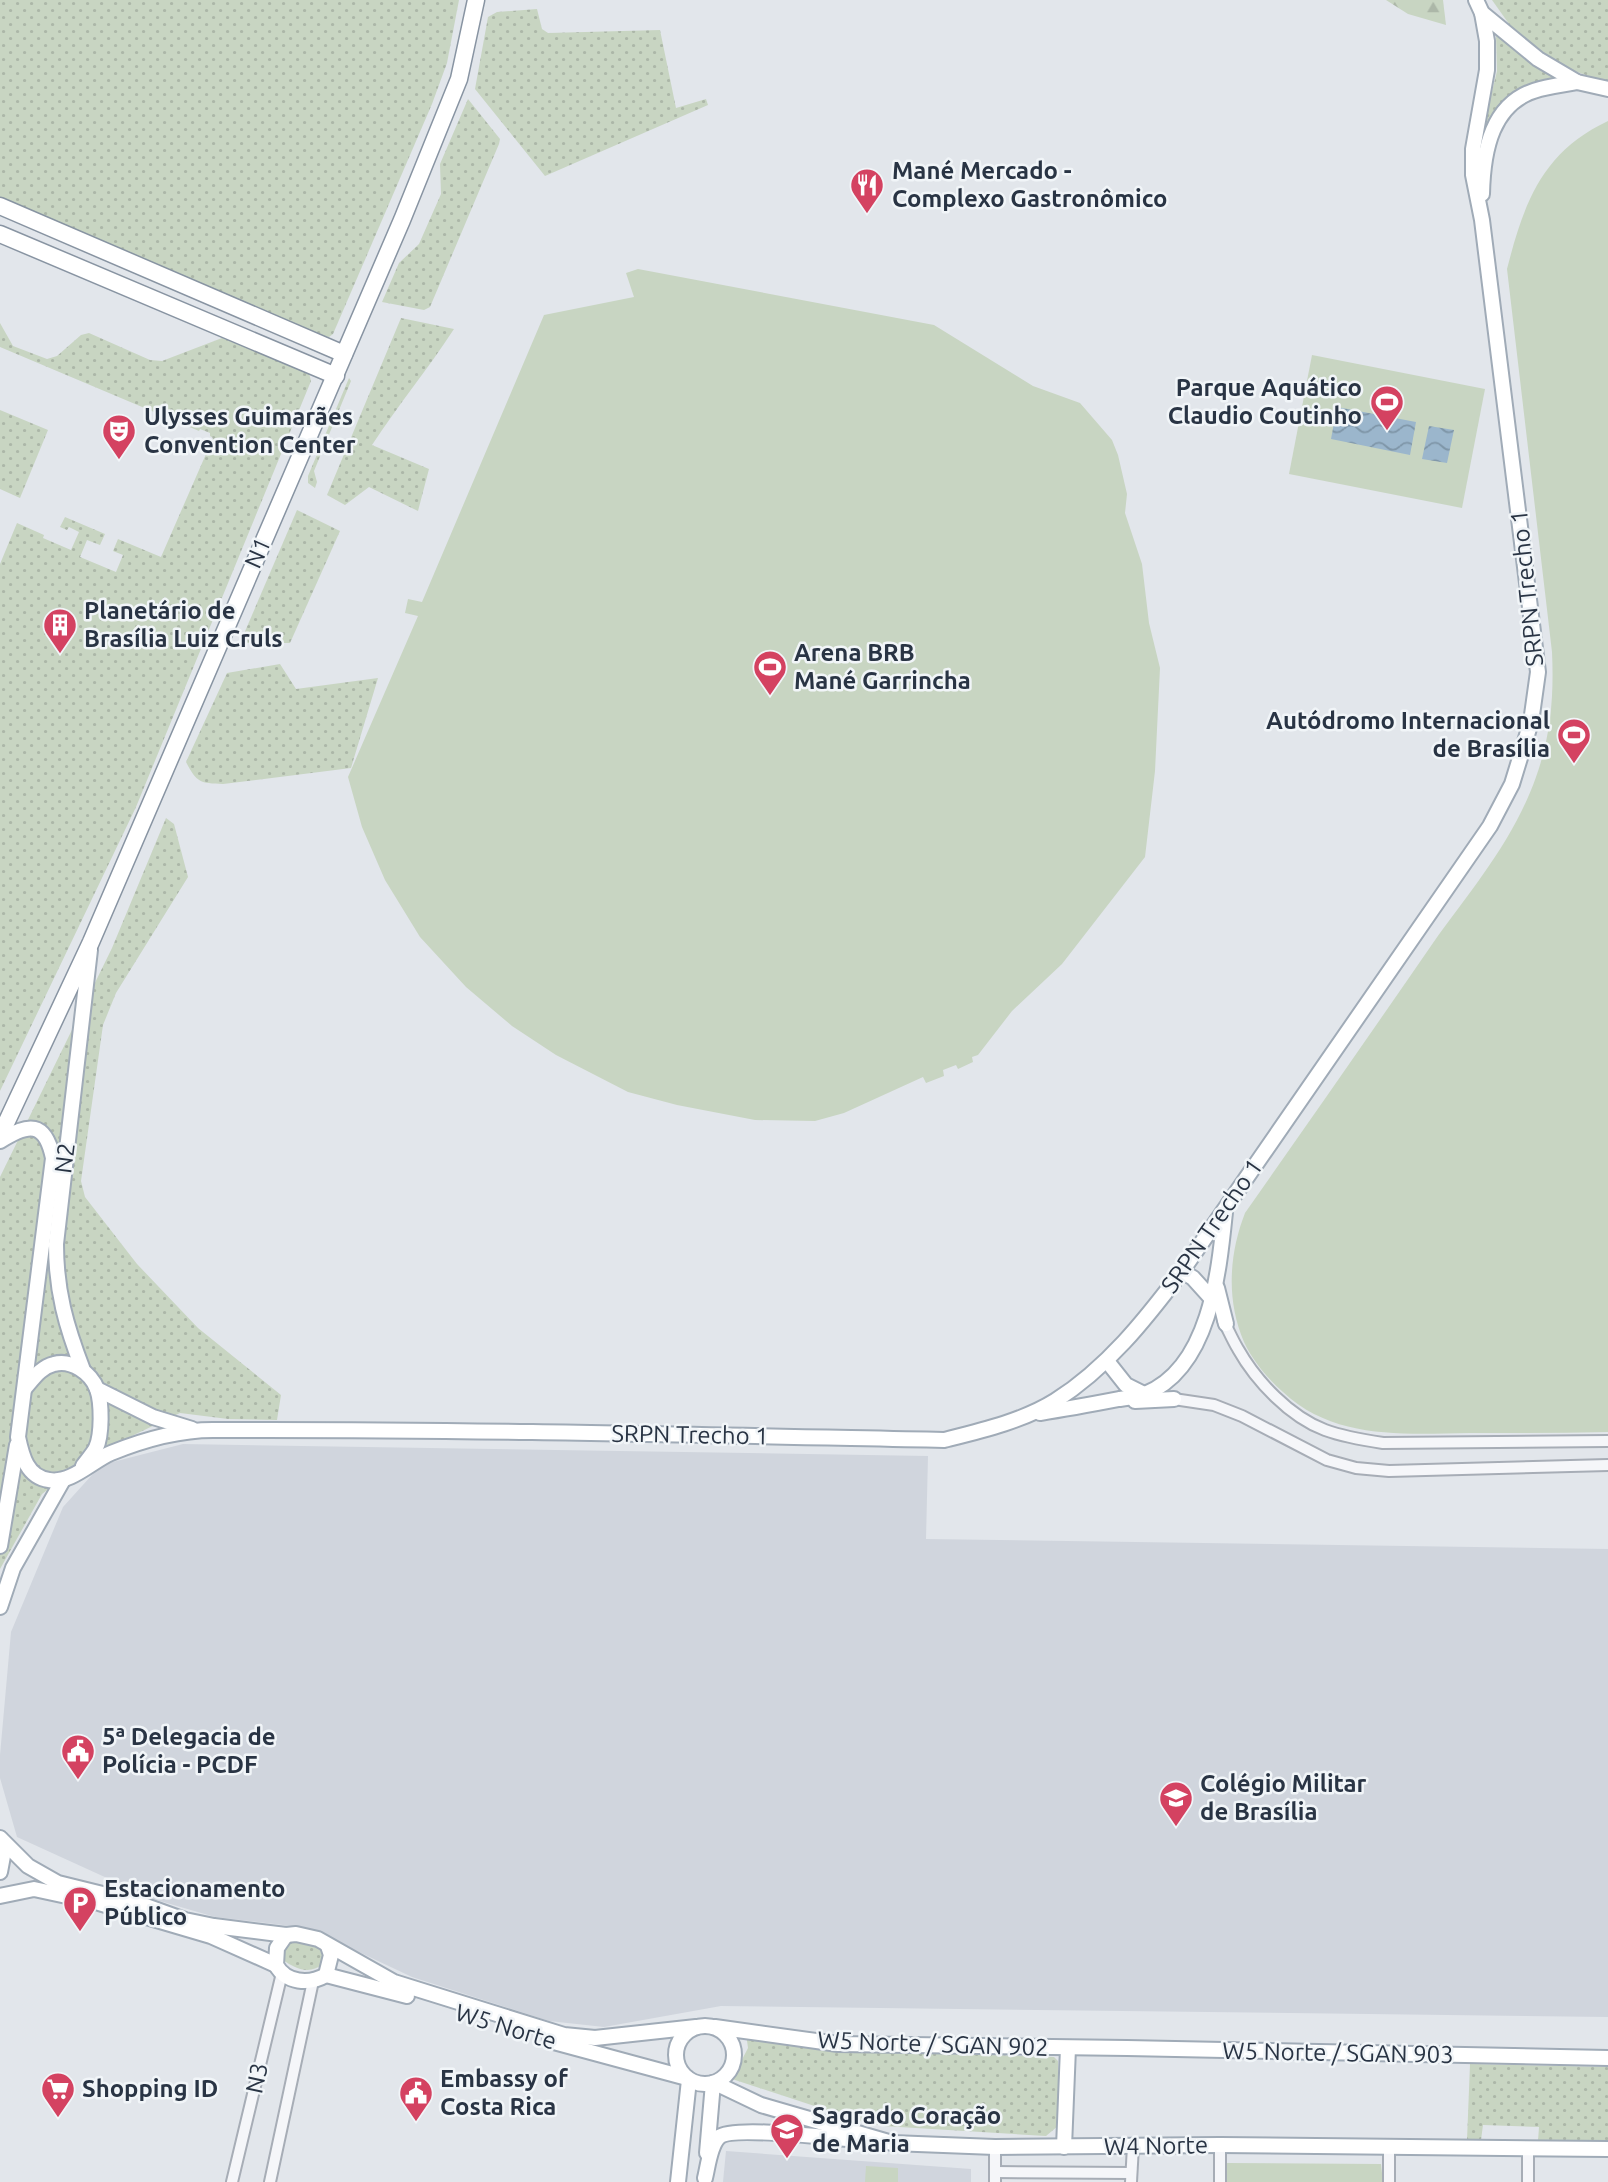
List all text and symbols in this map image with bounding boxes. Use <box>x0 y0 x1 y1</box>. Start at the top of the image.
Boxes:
place label: Mané Mercado - Complexo Gastronômico <box>892 157 1167 212</box>
restaurant icon: Mané Mercado - Complexo Gastronômico <box>848 166 886 215</box>
place label: Parque Aquático Claudio Coutinho <box>1168 374 1362 429</box>
sports icon: Parque Aquático Claudio Coutinho <box>1368 383 1406 432</box>
place label: Ulysses Guimarães Convention Center <box>144 403 356 458</box>
theatre icon: Ulysses Guimarães Convention Center <box>100 412 138 461</box>
street label: SRPN Trecho 1 <box>1505 508 1548 668</box>
street label: N1 <box>239 533 276 572</box>
place label: Planetário de Brasília Luiz Cruls <box>84 597 283 652</box>
building icon: Planetário de Brasília Luiz Cruls <box>41 606 79 655</box>
place label: Arena BRB Mané Garrincha <box>794 639 971 694</box>
sports icon: Arena BRB Mané Garrincha <box>751 648 789 697</box>
place label: Autódromo Internacional de Brasília <box>1266 707 1550 762</box>
sports icon: Autódromo Internacional de Brasília <box>1555 716 1593 765</box>
street label: N2 <box>49 1141 80 1175</box>
street label: SRPN Trecho 1 <box>1155 1154 1268 1298</box>
street label: SRPN Trecho 1 <box>611 1420 769 1449</box>
place label: 5ª Delegacia de Polícia - PCDF <box>102 1723 276 1778</box>
public building icon: 5ª Delegacia de Polícia - PCDF <box>59 1732 97 1781</box>
place label: Colégio Militar de Brasília <box>1200 1770 1367 1825</box>
school or university icon: Colégio Militar de Brasília <box>1157 1779 1195 1828</box>
place label: Estacionamento Público <box>104 1875 286 1930</box>
parking icon: Estacionamento Público <box>61 1884 99 1933</box>
street label: W5 Norte <box>452 1998 560 2055</box>
street label: W5 Norte / SGAN 902 <box>817 2026 1049 2061</box>
street label: W5 Norte / SGAN 903 <box>1222 2037 1454 2068</box>
street label: N3 <box>240 2060 273 2096</box>
place label: Embassy of Costa Rica <box>440 2065 569 2120</box>
supermarket icon: Shopping ID <box>39 2070 77 2119</box>
public building icon: Embassy of Costa Rica <box>397 2074 435 2123</box>
place label: Shopping ID <box>82 2075 218 2102</box>
place label: Sagrado Coração de Maria <box>812 2102 1001 2157</box>
school or university icon: Sagrado Coração de Maria <box>768 2111 806 2160</box>
street label: W4 Norte <box>1104 2131 1208 2160</box>

